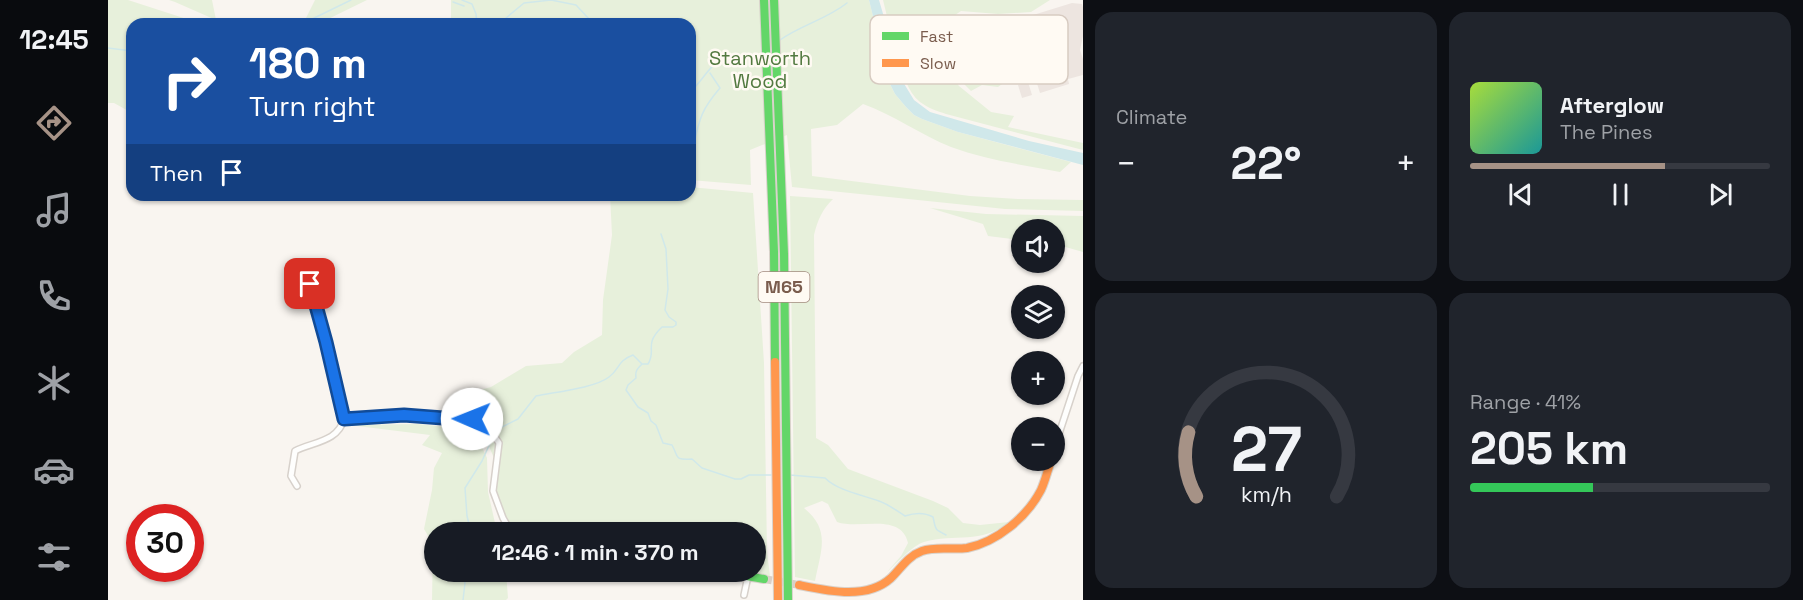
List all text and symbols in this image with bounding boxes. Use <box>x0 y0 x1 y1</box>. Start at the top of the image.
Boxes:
legend <box>870 15 1068 84</box>
text: 12:45 <box>19 22 89 57</box>
text: Fast <box>920 26 953 47</box>
text: 180 m <box>249 37 367 90</box>
icon: right <box>150 42 228 120</box>
park label: Stanworth Wood <box>709 45 811 94</box>
text: Slow <box>920 53 956 74</box>
text: Turn right <box>249 89 376 124</box>
text: Afterglow <box>1560 91 1664 119</box>
icon: directions <box>33 102 75 144</box>
text: Climate <box>1116 104 1187 130</box>
text: The Pines <box>1560 119 1653 145</box>
text: 22° <box>1230 135 1302 192</box>
text: − <box>1116 143 1136 185</box>
text: + <box>1396 143 1416 185</box>
icon: arrive <box>215 156 248 189</box>
text: Then <box>150 159 203 187</box>
icon: previous <box>1504 178 1537 211</box>
icon: pause <box>1604 178 1637 211</box>
icon: next <box>1704 178 1737 211</box>
icon: music <box>33 189 75 231</box>
map controls <box>1011 219 1065 471</box>
button: sound <box>1011 219 1065 273</box>
pin <box>284 258 335 309</box>
icon: arrive <box>293 267 326 300</box>
road number: M65 <box>758 272 810 302</box>
icon: phone <box>33 275 75 317</box>
button: layers <box>1011 285 1065 339</box>
button: + <box>1011 351 1065 405</box>
icon: climate <box>33 362 75 404</box>
position arrow <box>440 387 504 451</box>
text: Range · 41% <box>1470 389 1581 415</box>
text: 27 <box>1230 410 1302 489</box>
button: − <box>1011 417 1065 471</box>
text: 205 km <box>1470 420 1628 477</box>
icon: car <box>33 449 75 491</box>
text: km/h <box>1240 482 1292 509</box>
speed limit sign: 30 <box>126 504 204 582</box>
icon: filters <box>33 536 75 578</box>
text: 12:46 · 1 min · 370 m <box>492 538 698 566</box>

